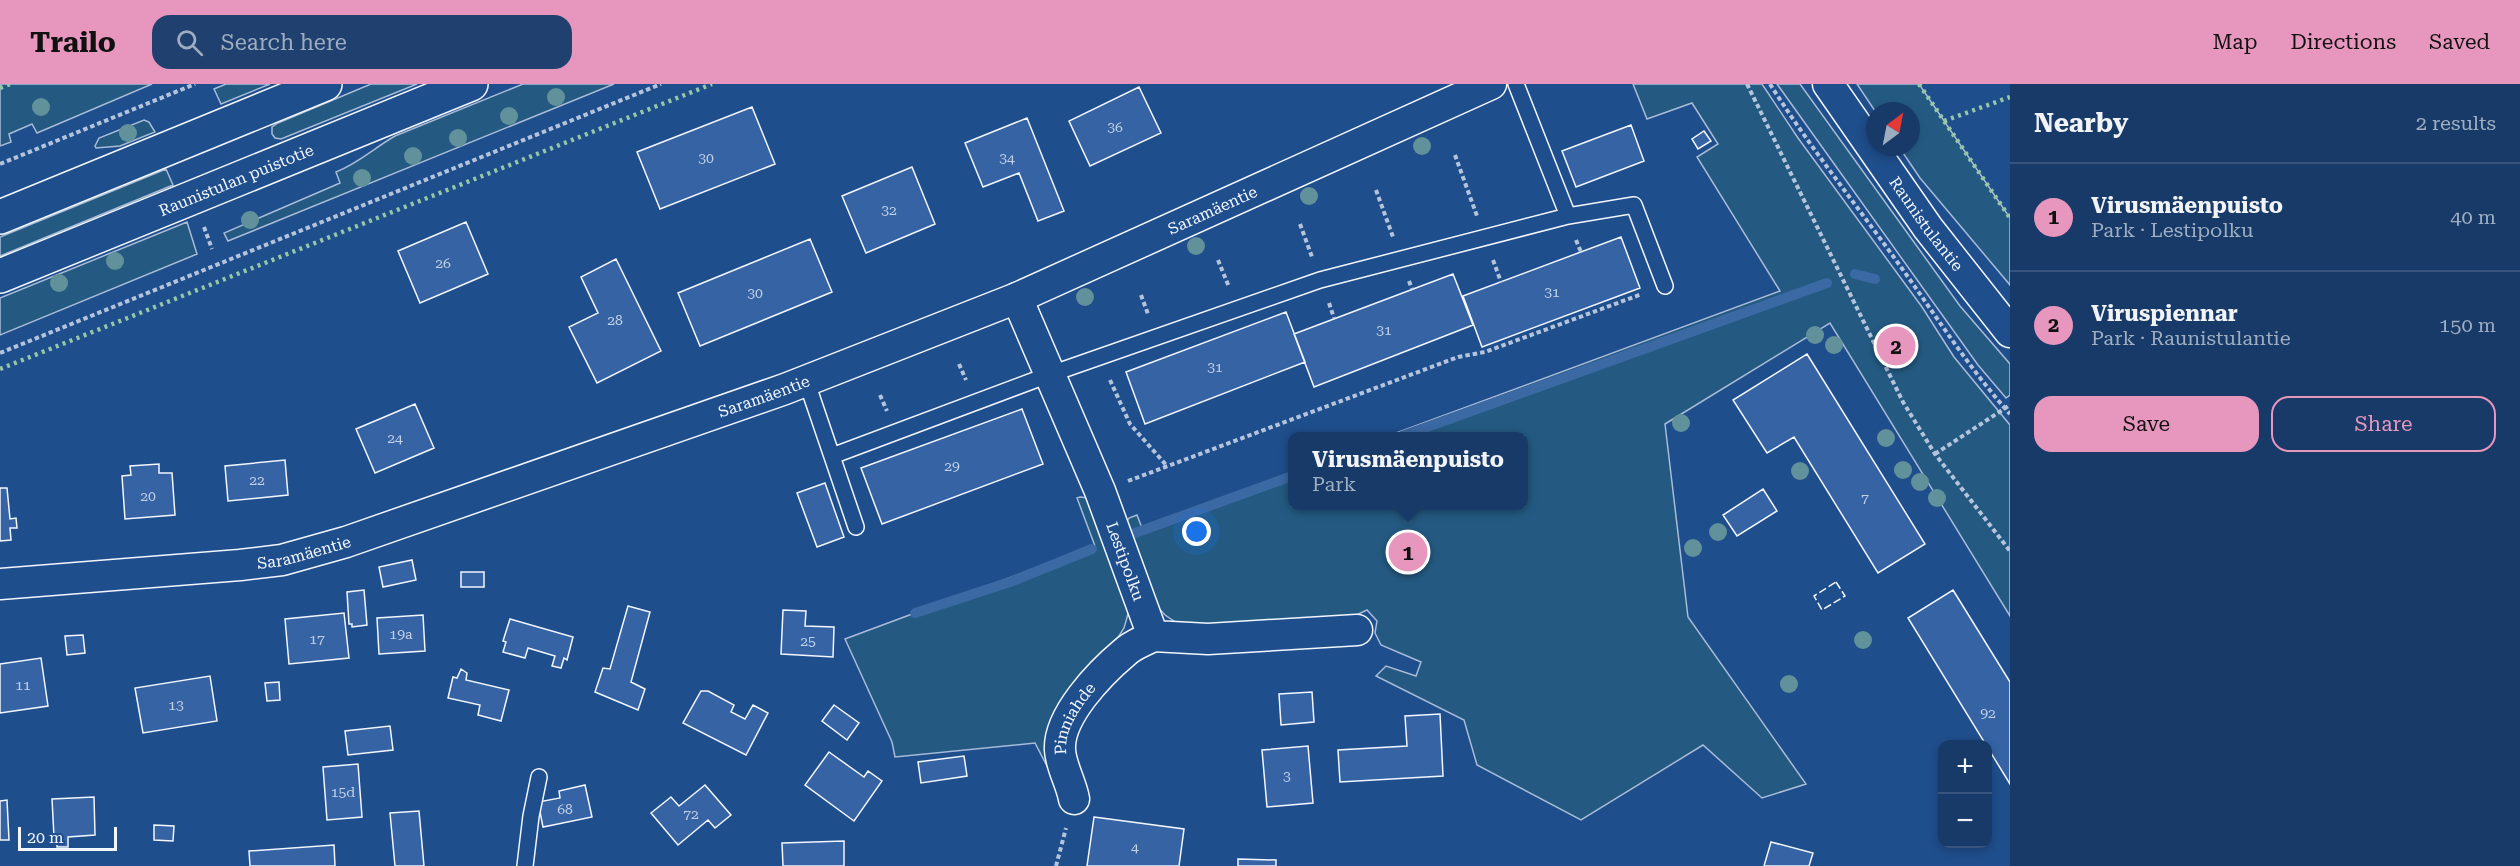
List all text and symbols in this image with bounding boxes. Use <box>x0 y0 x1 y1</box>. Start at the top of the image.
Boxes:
search box <box>152 15 572 69</box>
text: Trailo <box>30 26 116 59</box>
icon: search <box>173 26 206 59</box>
text: Search here <box>221 30 347 55</box>
text: Map <box>2213 30 2257 54</box>
text: Directions <box>2290 30 2396 54</box>
text: Saved <box>2429 30 2490 54</box>
north arrow <box>1866 102 1920 156</box>
text: Nearby <box>2034 108 2128 138</box>
text: 2 results <box>2416 111 2496 135</box>
house number: 36 <box>1107 119 1123 135</box>
street label: Raunistulan puistotie <box>156 140 317 220</box>
house number: 30 <box>698 150 714 166</box>
house number: 34 <box>999 150 1015 166</box>
street label: Raunistulantie <box>1885 173 1967 275</box>
street label: Saramäentie <box>1165 182 1260 239</box>
text: Virusmäenpuisto <box>2091 193 2283 218</box>
house number: 32 <box>881 202 897 218</box>
text: 1 <box>2048 205 2059 229</box>
text: 40 m <box>2450 205 2496 229</box>
text: Park · Lestipolku <box>2091 218 2254 242</box>
house number: 26 <box>435 255 451 271</box>
house number: 31 <box>1544 284 1560 300</box>
house number: 30 <box>747 285 763 301</box>
text: Viruspiennar <box>2091 301 2238 326</box>
house number: 28 <box>607 312 623 328</box>
text: 2 <box>2048 313 2059 337</box>
text: 150 m <box>2439 313 2496 337</box>
house number: 31 <box>1376 322 1392 338</box>
pin: 2 <box>1876 324 1916 368</box>
text: Park · Raunistulantie <box>2091 326 2291 350</box>
house number: 31 <box>1207 359 1223 375</box>
street label: Saramäentie <box>716 371 813 422</box>
button: Save <box>2034 396 2259 452</box>
button: Share <box>2271 396 2496 452</box>
house number: 24 <box>387 430 403 446</box>
popup <box>1288 432 1528 510</box>
text: Virusmäenpuisto <box>1312 447 1504 472</box>
house number: 29 <box>944 458 960 474</box>
house number: 22 <box>249 472 265 488</box>
text: Park <box>1312 472 1356 496</box>
house number: 20 <box>140 488 156 504</box>
house number: 7 <box>1861 490 1869 506</box>
your location <box>1182 517 1211 546</box>
street label: Lestipolku <box>1102 519 1148 604</box>
pin: 1 <box>1388 530 1428 574</box>
street label: Saramäentie <box>256 532 354 573</box>
house number: 19a <box>389 626 413 642</box>
house number: 17 <box>309 631 325 647</box>
house number: 25 <box>800 633 816 649</box>
house number: 11 <box>15 677 31 693</box>
street label: Pinniahde <box>1051 678 1100 755</box>
house number: 13 <box>168 697 184 713</box>
house number: 92 <box>1980 705 1996 721</box>
map controls <box>1938 740 1992 848</box>
button: + <box>1938 740 1992 794</box>
house number: 3 <box>1283 768 1291 784</box>
house number: 15d <box>331 784 355 800</box>
button: − <box>1938 794 1992 848</box>
house number: 68 <box>557 801 573 817</box>
house number: 72 <box>683 806 699 822</box>
scale bar <box>18 824 117 852</box>
text: 20 m <box>27 828 64 847</box>
house number: 4 <box>1131 839 1139 855</box>

